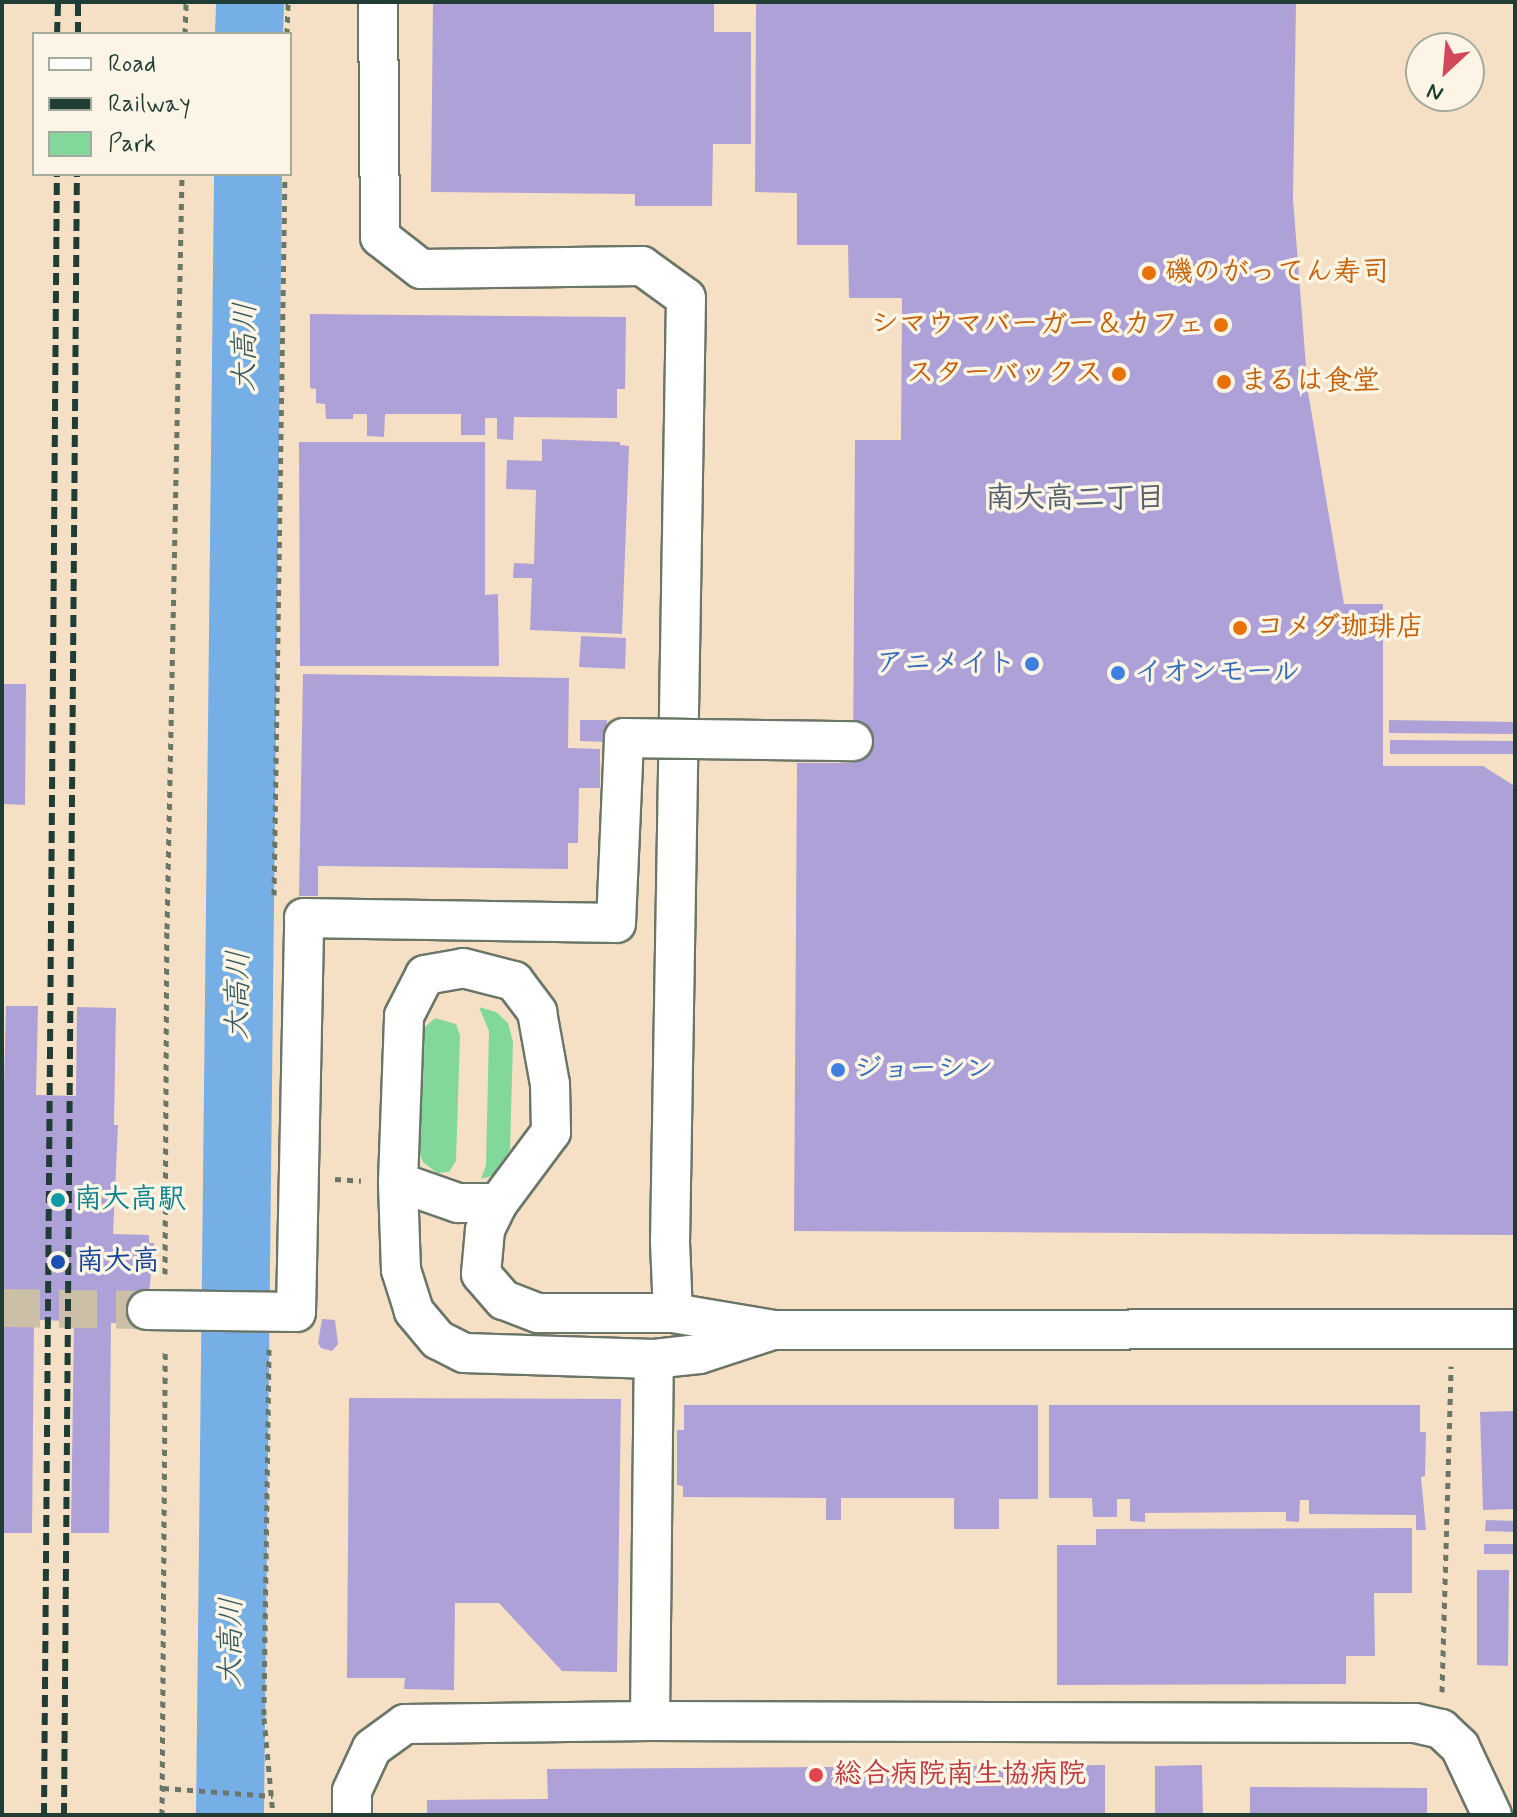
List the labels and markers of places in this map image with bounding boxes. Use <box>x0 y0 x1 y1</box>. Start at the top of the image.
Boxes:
place label: 磯のがってん寿司 <box>1165 256 1389 290</box>
marker: 磯のがってん寿司 <box>1140 264 1158 282</box>
place label: シマウマバーガー＆カフェ <box>869 308 1205 342</box>
marker: シマウマバーガー＆カフェ <box>1212 316 1230 334</box>
place label: スターバックス <box>907 357 1103 391</box>
marker: スターバックス <box>1110 365 1128 383</box>
place label: まるは食堂 <box>1240 365 1380 399</box>
marker: まるは食堂 <box>1215 373 1233 391</box>
place label: コメダ珈琲店 <box>1256 611 1424 645</box>
marker: コメダ珈琲店 <box>1231 619 1249 637</box>
place label: アニメイト <box>876 647 1016 681</box>
marker: アニメイト <box>1023 655 1041 673</box>
place label: イオンモール <box>1134 656 1302 690</box>
marker: イオンモール <box>1109 664 1127 682</box>
place label: ジョーシン <box>854 1053 993 1087</box>
marker: ジョーシン <box>829 1061 847 1079</box>
place label: 南大高駅 <box>74 1183 186 1217</box>
marker: 南大高駅 <box>49 1191 67 1209</box>
place label: 南大高 <box>76 1245 160 1279</box>
marker: 南大高 <box>47 1251 69 1273</box>
place label: 総合病院南生協病院 <box>834 1758 1086 1792</box>
marker: 総合病院南生協病院 <box>805 1764 827 1786</box>

